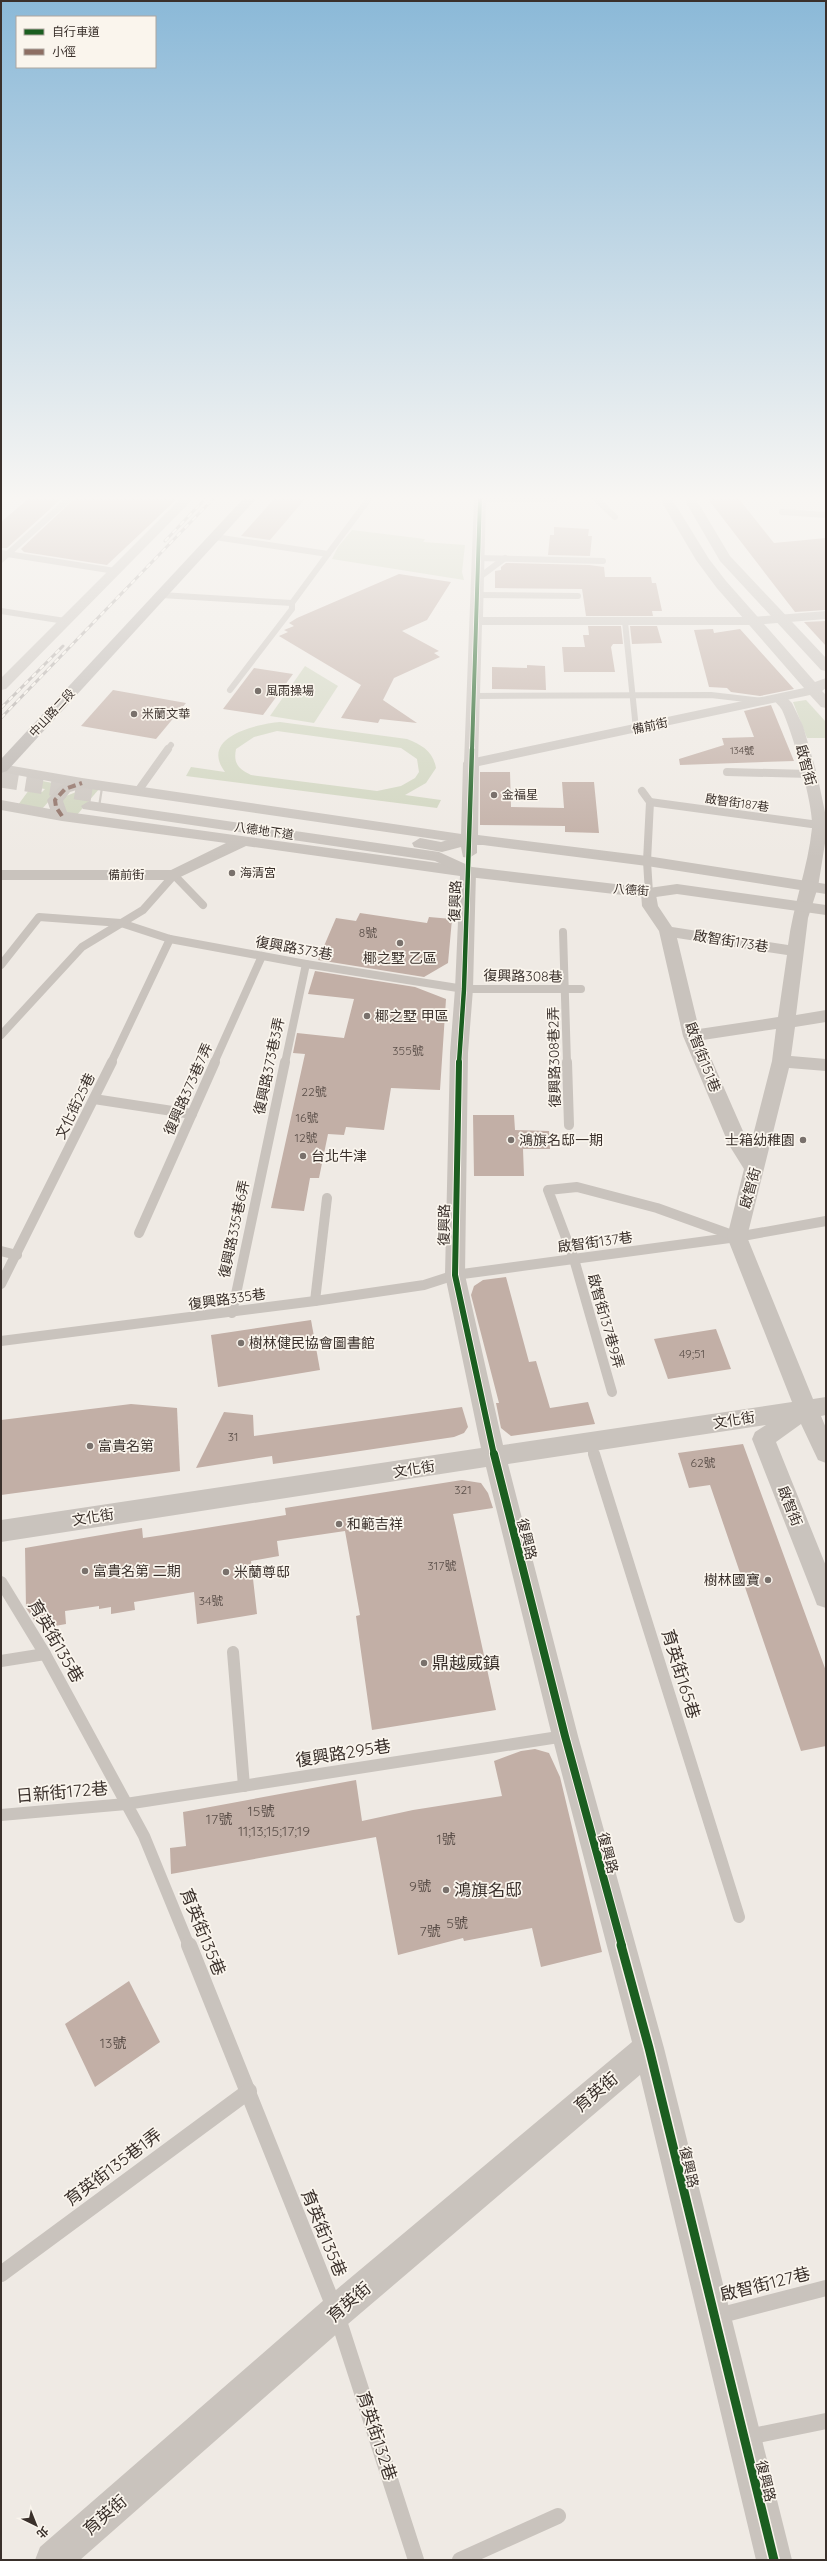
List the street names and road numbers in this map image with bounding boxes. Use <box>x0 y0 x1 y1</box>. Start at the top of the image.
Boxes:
street label: 中山路二段 <box>26 686 78 740</box>
street label: 備前街 <box>631 714 669 737</box>
street label: 啟智街 <box>792 742 820 788</box>
street label: 啟智街187巷 <box>704 791 770 814</box>
street label: 八德地下道 <box>233 819 295 842</box>
street label: 備前街 <box>108 867 144 882</box>
street label: 復興路 <box>445 880 465 922</box>
street label: 八德街 <box>613 881 650 898</box>
street label: 啟智街173巷 <box>692 926 770 956</box>
street label: 復興路373巷 <box>254 932 334 964</box>
street label: 復興路308巷 <box>483 966 563 986</box>
street label: 復興路308巷2弄 <box>544 1006 564 1108</box>
street label: 復興路373巷3弄 <box>250 1016 288 1116</box>
street label: 啟智街151巷 <box>681 1019 725 1095</box>
street label: 復興路373巷7弄 <box>160 1040 216 1138</box>
street label: 文化街25巷 <box>51 1070 99 1142</box>
street label: 啟智街 <box>736 1165 764 1211</box>
street label: 復興路335巷6弄 <box>215 1178 253 1280</box>
street label: 復興路 <box>435 1204 453 1246</box>
street label: 啟智街137巷 <box>556 1228 634 1256</box>
street label: 啟智街137巷9弄 <box>584 1272 628 1370</box>
street label: 復興路335巷 <box>187 1285 267 1313</box>
street label: 文化街 <box>712 1408 756 1432</box>
street label: 文化街 <box>392 1457 436 1481</box>
street label: 啟智街 <box>774 1483 806 1529</box>
street label: 文化街 <box>71 1505 115 1529</box>
street label: 復興路 <box>513 1516 541 1562</box>
street label: 育英街135巷 <box>24 1595 89 1686</box>
street label: 育英街165巷 <box>658 1626 705 1721</box>
street label: 復興路295巷 <box>294 1735 392 1770</box>
street label: 日新街172巷 <box>15 1777 109 1806</box>
street label: 復興路 <box>594 1830 622 1876</box>
street label: 育英街135巷 <box>176 1885 231 1979</box>
street label: 育英街 <box>569 2067 622 2116</box>
street label: 育英街135巷1弄 <box>60 2123 165 2210</box>
street label: 復興路 <box>676 2145 702 2189</box>
street label: 育英街135巷 <box>297 2186 352 2280</box>
street label: 啟智街127巷 <box>718 2262 812 2305</box>
street label: 育英街 <box>323 2277 375 2326</box>
street label: 育英街132巷 <box>353 2389 402 2483</box>
street label: 復興路 <box>752 2458 780 2504</box>
street label: 育英街 <box>79 2490 131 2539</box>

